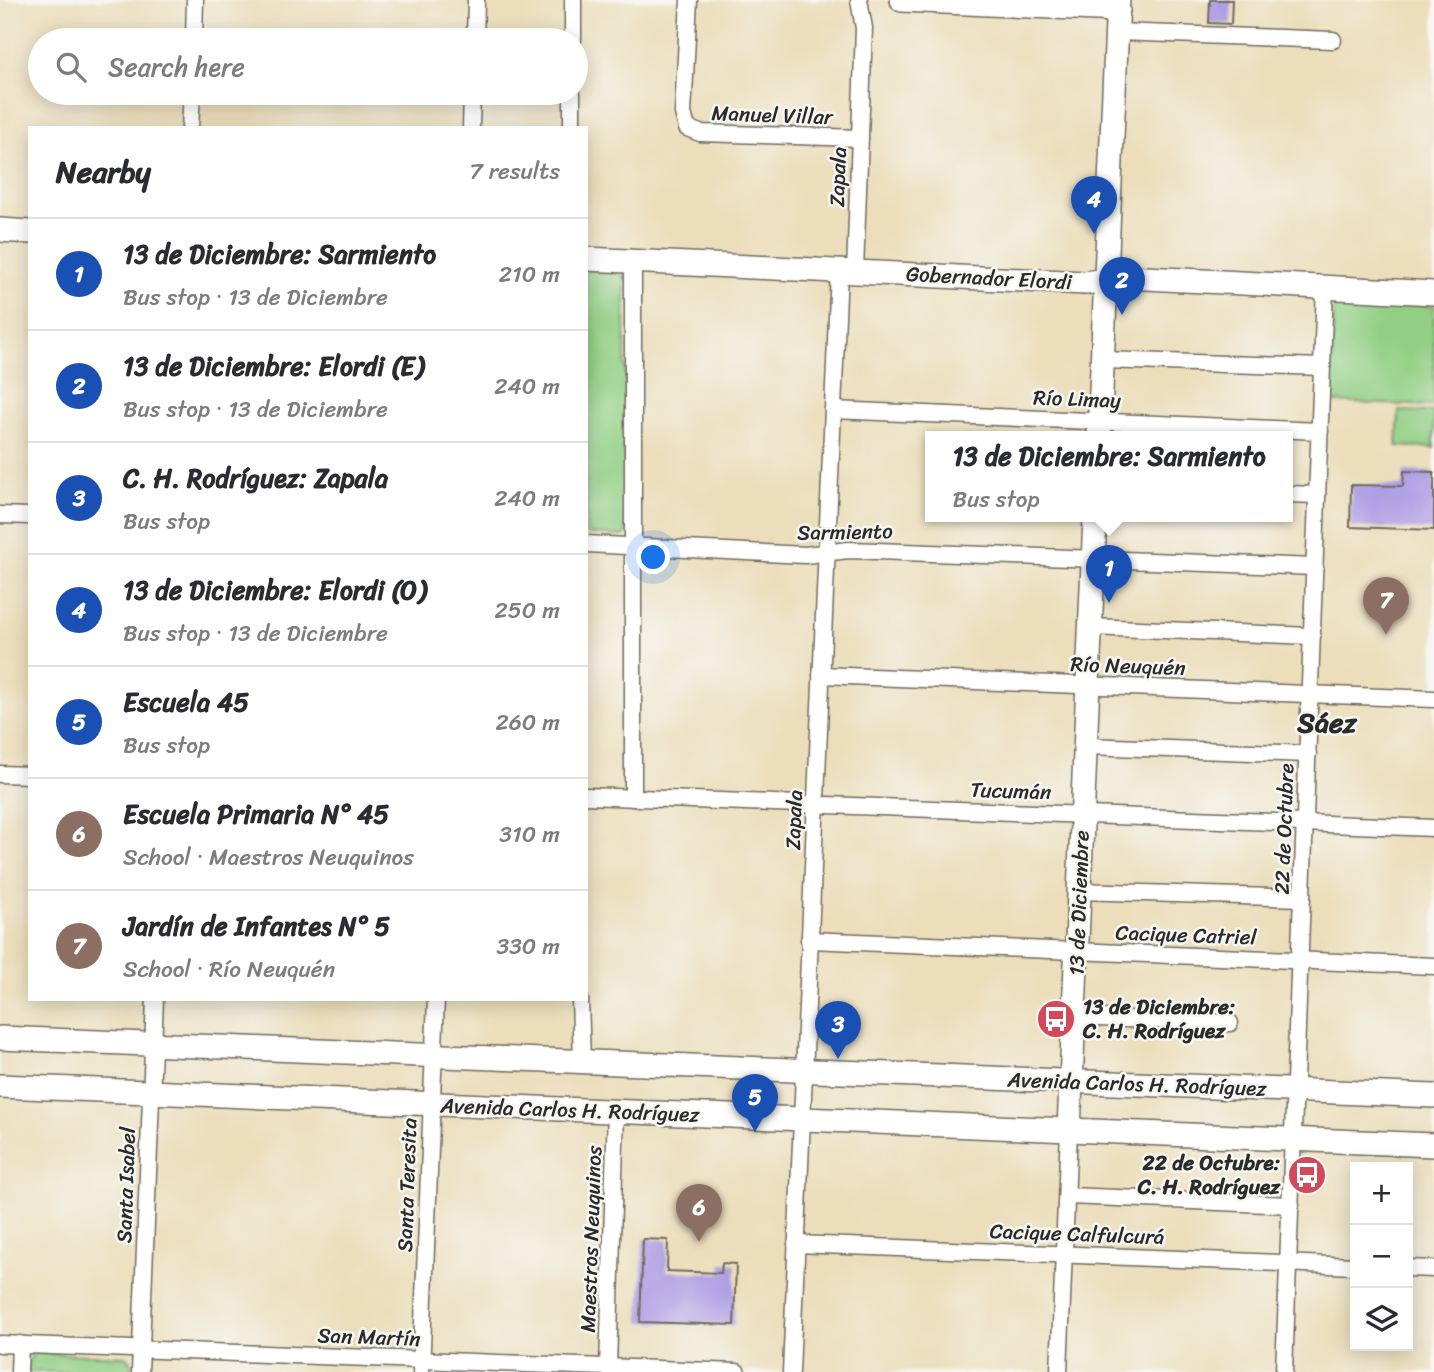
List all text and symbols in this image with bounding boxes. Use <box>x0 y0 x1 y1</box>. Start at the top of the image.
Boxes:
search box <box>28 28 588 105</box>
text: Search here <box>108 44 245 90</box>
icon: search <box>52 48 90 86</box>
street label: Manuel Villar <box>711 94 835 136</box>
text: Nearby <box>56 145 151 199</box>
street label: Zapala <box>818 146 858 208</box>
text: 7 results <box>470 151 560 192</box>
pin: 4 <box>1071 176 1117 234</box>
text: 13 de Diciembre: Sarmiento <box>123 231 436 277</box>
text: 1 <box>74 254 84 295</box>
text: 210 m <box>499 254 560 295</box>
street label: Gobernador Elordi <box>905 255 1074 301</box>
pin: 2 <box>1099 257 1145 315</box>
text: Bus stop · 13 de Diciembre <box>123 277 388 318</box>
text: 13 de Diciembre: Elordi (E) <box>123 343 424 389</box>
text: 2 <box>72 366 86 407</box>
text: 240 m <box>494 366 560 407</box>
street label: Río Limay <box>1032 378 1122 420</box>
text: Bus stop · 13 de Diciembre <box>123 389 388 430</box>
popup <box>925 431 1293 522</box>
text: 13 de Diciembre: Sarmiento <box>952 433 1266 479</box>
text: C. H. Rodríguez: Zapala <box>123 455 388 501</box>
text: 3 <box>73 478 85 519</box>
text: 240 m <box>494 478 560 519</box>
text: Bus stop <box>952 479 1040 520</box>
text: Bus stop <box>123 501 210 542</box>
street label: Sarmiento <box>797 512 893 552</box>
your location <box>636 540 670 574</box>
pin: 1 <box>1086 545 1132 603</box>
text: 13 de Diciembre: Elordi (O) <box>123 567 426 613</box>
pin: 7 <box>1363 577 1409 635</box>
text: 4 <box>72 590 86 631</box>
text: 250 m <box>494 590 560 631</box>
text: Bus stop · 13 de Diciembre <box>123 613 388 654</box>
street label: Río Neuquén <box>1070 645 1186 687</box>
text: Escuela 45 <box>123 679 249 725</box>
district label: Sáez <box>1296 698 1358 747</box>
text: 5 <box>72 702 86 743</box>
text: 260 m <box>495 702 560 743</box>
text: Bus stop <box>123 725 210 766</box>
street label: 22 de Octubre <box>1263 763 1305 895</box>
street label: Tucumán <box>970 771 1052 811</box>
street label: Zapala <box>774 789 814 851</box>
text: Escuela Primaria N° 45 <box>123 791 389 837</box>
text: 6 <box>72 814 86 855</box>
text: 310 m <box>499 814 560 855</box>
street label: 13 de Diciembre <box>1057 829 1101 977</box>
text: School · Maestros Neuquinos <box>123 837 414 878</box>
text: Jardín de Infantes N° 5 <box>123 903 390 949</box>
street label: Cacique Catriel <box>1115 914 1258 956</box>
text: 7 <box>72 926 86 967</box>
text: 330 m <box>497 926 560 967</box>
text: School · Río Neuquén <box>123 949 335 990</box>
place label: 13 de Diciembre: C. H. Rodríguez <box>1082 988 1235 1050</box>
bus stop icon: 13 de Diciembre: C. H. Rodríguez <box>1035 998 1077 1040</box>
pin: 3 <box>815 1001 861 1059</box>
street label: Avenida Carlos H. Rodríguez <box>1006 1060 1268 1108</box>
pin: 5 <box>732 1074 778 1132</box>
street label: Avenida Carlos H. Rodríguez <box>439 1086 701 1134</box>
street label: Santa Teresita <box>386 1117 428 1253</box>
street label: Santa Isabel <box>105 1125 147 1244</box>
place label: 22 de Octubre: C. H. Rodríguez <box>1137 1144 1281 1206</box>
street label: Maestros Neuquinos <box>569 1145 613 1333</box>
bus stop icon: 22 de Octubre: C. H. Rodríguez <box>1286 1154 1328 1196</box>
map controls <box>1350 1162 1413 1351</box>
button: + <box>1350 1162 1413 1225</box>
pin: 6 <box>676 1184 722 1242</box>
street label: Cacique Calfulcurá <box>989 1212 1165 1256</box>
button: − <box>1350 1225 1413 1288</box>
button: layers <box>1350 1288 1413 1351</box>
street label: San Martín <box>317 1316 421 1358</box>

